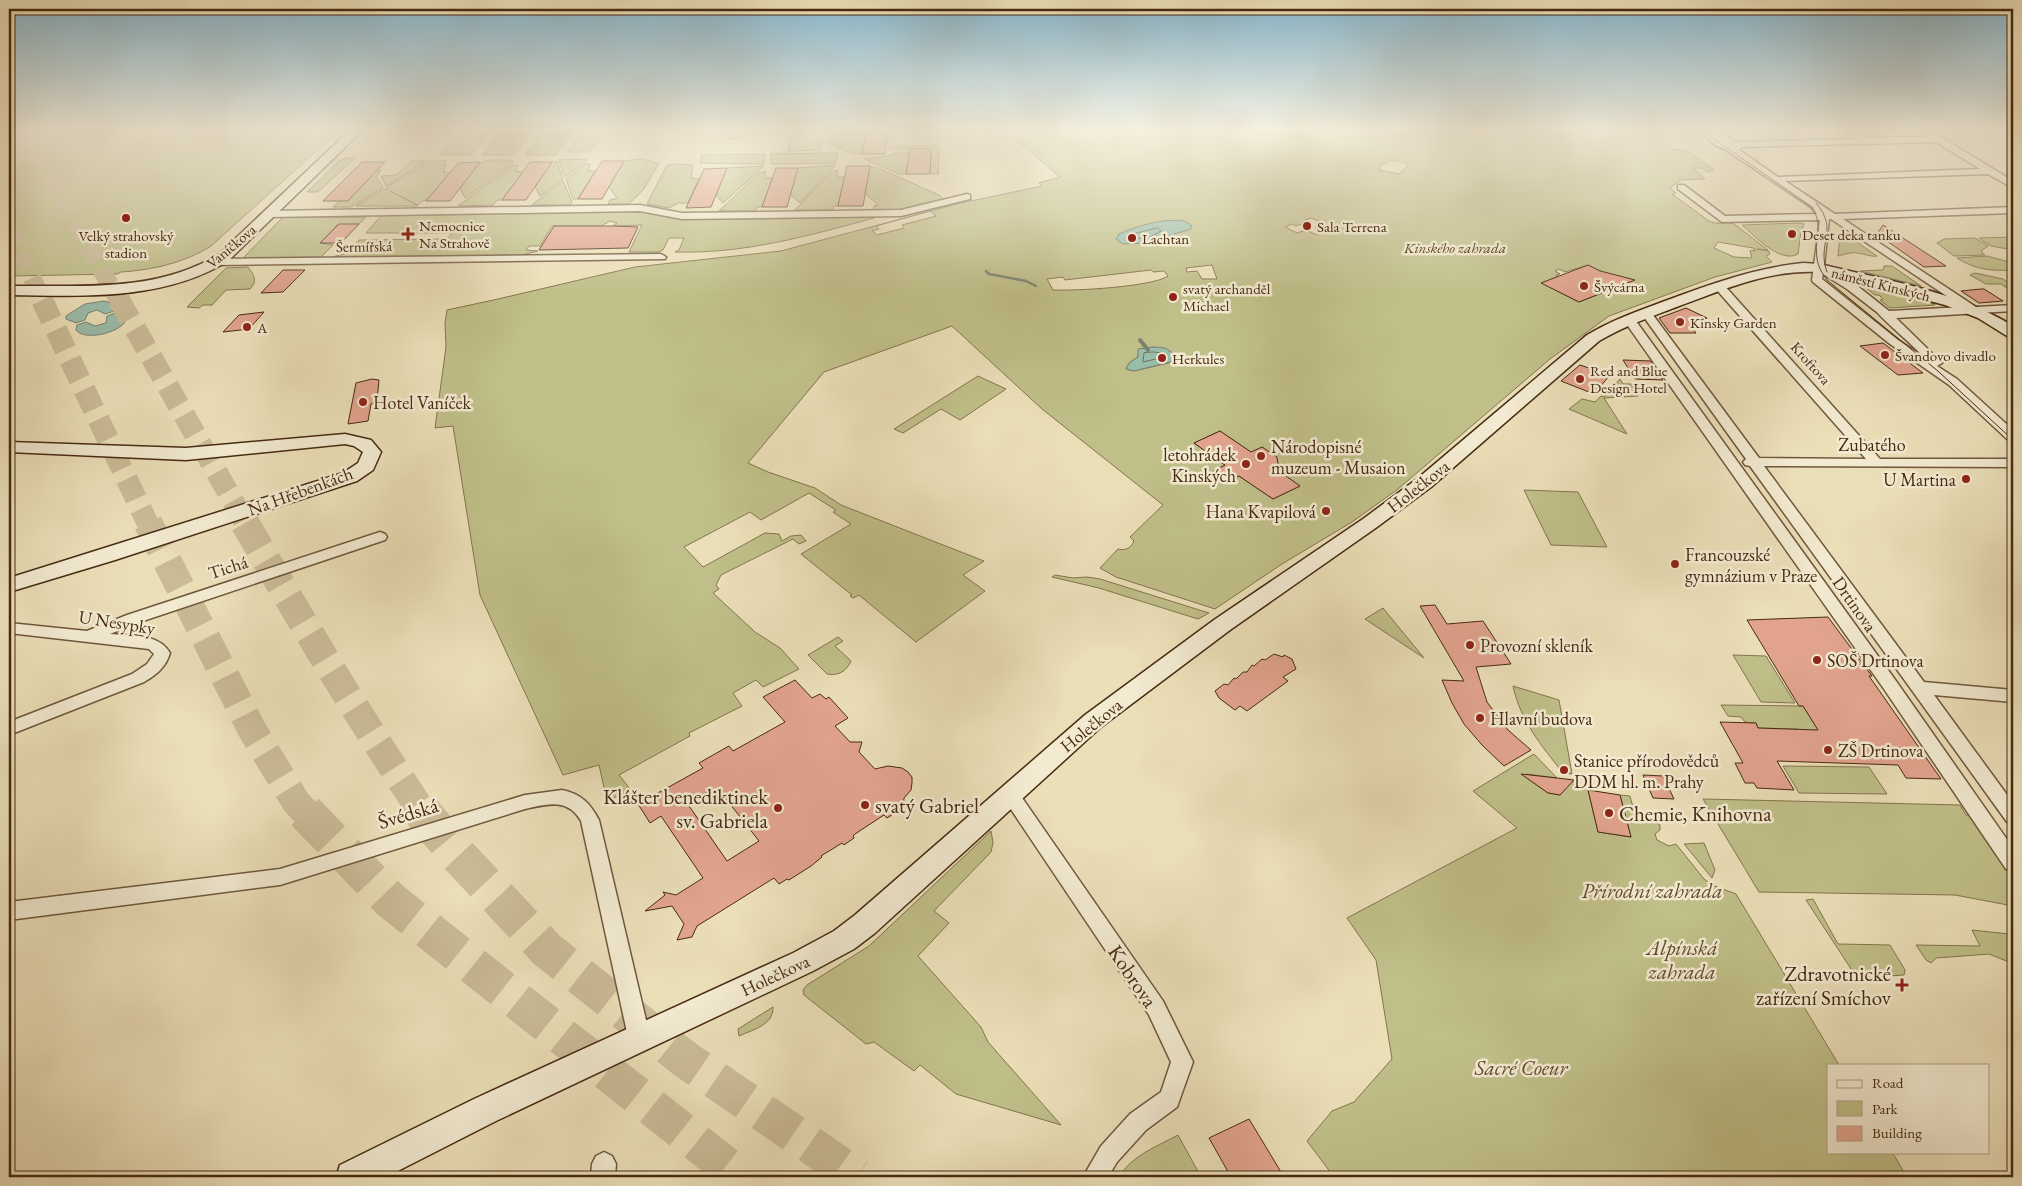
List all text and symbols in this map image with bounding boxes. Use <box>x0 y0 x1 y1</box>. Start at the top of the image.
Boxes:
marker: Velký strahovský stadion <box>120 212 132 224</box>
place label: Nemocnice Na Strahově <box>419 216 490 252</box>
place label: Sala Terrena <box>1317 217 1387 236</box>
street label: Vaníčkova <box>202 220 260 272</box>
marker: Sala Terrena <box>1301 220 1313 232</box>
place label: Deset deka tanku <box>1802 225 1901 244</box>
place label: Velký strahovský stadion <box>78 226 174 262</box>
marker: Nemocnice Na Strahově <box>401 227 415 241</box>
marker: Deset deka tanku <box>1786 228 1798 240</box>
place label: Lachtan <box>1142 229 1189 248</box>
marker: Lachtan <box>1126 232 1138 244</box>
street label: Šermířská <box>336 236 392 256</box>
park label: Kinského zahrada <box>1403 238 1506 257</box>
street label: náměstí Kinských <box>1830 263 1933 306</box>
place label: Švýcárna <box>1594 277 1645 296</box>
place label: svatý archanděl Michael <box>1183 279 1271 315</box>
marker: Švýcárna <box>1578 280 1590 292</box>
marker: svatý archanděl Michael <box>1167 291 1179 303</box>
place label: Kinsky Garden <box>1690 313 1777 332</box>
marker: Kinsky Garden <box>1674 316 1686 328</box>
place label: A <box>256 318 268 337</box>
marker: A <box>241 321 253 333</box>
street label: Kroftova <box>1787 337 1835 389</box>
place label: Švandovo divadlo <box>1895 346 1996 365</box>
place label: Herkules <box>1172 349 1224 368</box>
marker: Švandovo divadlo <box>1879 349 1891 361</box>
marker: Herkules <box>1156 352 1168 364</box>
place label: Red and Blue Design Hotel <box>1590 361 1668 397</box>
marker: Red and Blue Design Hotel <box>1574 373 1586 385</box>
place label: Hotel Vaníček <box>373 391 471 414</box>
marker: Hotel Vaníček <box>357 396 369 408</box>
street label: Zubatého <box>1838 433 1906 456</box>
place label: Národopisné muzeum - Musaion <box>1271 435 1406 479</box>
place label: letohrádek Kinských <box>1163 443 1237 487</box>
marker: Národopisné muzeum - Musaion <box>1255 450 1267 462</box>
street label: Holečkova <box>1382 454 1455 518</box>
marker: letohrádek Kinských <box>1240 458 1252 470</box>
street label: Na Hřebenkách <box>244 461 356 521</box>
place label: U Martina <box>1883 468 1957 491</box>
marker: U Martina <box>1960 473 1972 485</box>
place label: Hana Kvapilová <box>1205 500 1317 523</box>
marker: Hana Kvapilová <box>1320 505 1332 517</box>
place label: Francouzské gymnázium v Praze <box>1685 543 1817 587</box>
street label: Tichá <box>205 550 251 584</box>
marker: Francouzské gymnázium v Praze <box>1669 558 1681 570</box>
street label: Drtinova <box>1828 572 1883 637</box>
street label: U Nesypky <box>77 605 157 639</box>
place label: Provozní skleník <box>1480 634 1593 657</box>
marker: Provozní skleník <box>1464 639 1476 651</box>
place label: SOŠ Drtinova <box>1827 649 1924 672</box>
marker: SOŠ Drtinova <box>1811 654 1823 666</box>
street label: Holečkova <box>1055 692 1127 757</box>
place label: Hlavní budova <box>1490 707 1593 730</box>
marker: Hlavní budova <box>1474 712 1486 724</box>
place label: ZŠ Drtinova <box>1838 739 1924 762</box>
marker: ZŠ Drtinova <box>1822 744 1834 756</box>
place label: Stanice přírodovědců DDM hl. m. Prahy <box>1574 749 1720 793</box>
marker: Stanice přírodovědců DDM hl. m. Prahy <box>1558 764 1570 776</box>
place label: Klášter benediktinek sv. Gabriela <box>603 783 769 834</box>
street label: Švédská <box>374 791 442 835</box>
place label: svatý Gabriel <box>875 792 979 819</box>
marker: svatý Gabriel <box>859 799 871 811</box>
place label: Chemie, Knihovna <box>1619 800 1772 827</box>
marker: Klášter benediktinek sv. Gabriela <box>772 802 784 814</box>
marker: Chemie, Knihovna <box>1603 807 1615 819</box>
park label: Přírodní zahrada <box>1581 877 1723 904</box>
park label: Alpínská zahrada <box>1644 934 1718 985</box>
street label: Kobrova <box>1102 939 1164 1013</box>
street label: Holečkova <box>737 949 814 1001</box>
place label: Zdravotnické zařízení Smíchov <box>1756 960 1892 1011</box>
marker: Zdravotnické zařízení Smíchov <box>1895 978 1909 992</box>
park label: Sacré Coeur <box>1474 1054 1568 1081</box>
legend <box>1827 1064 1990 1154</box>
text: Road <box>1872 1073 1904 1092</box>
text: Park <box>1872 1099 1899 1118</box>
text: Building <box>1872 1123 1922 1142</box>

